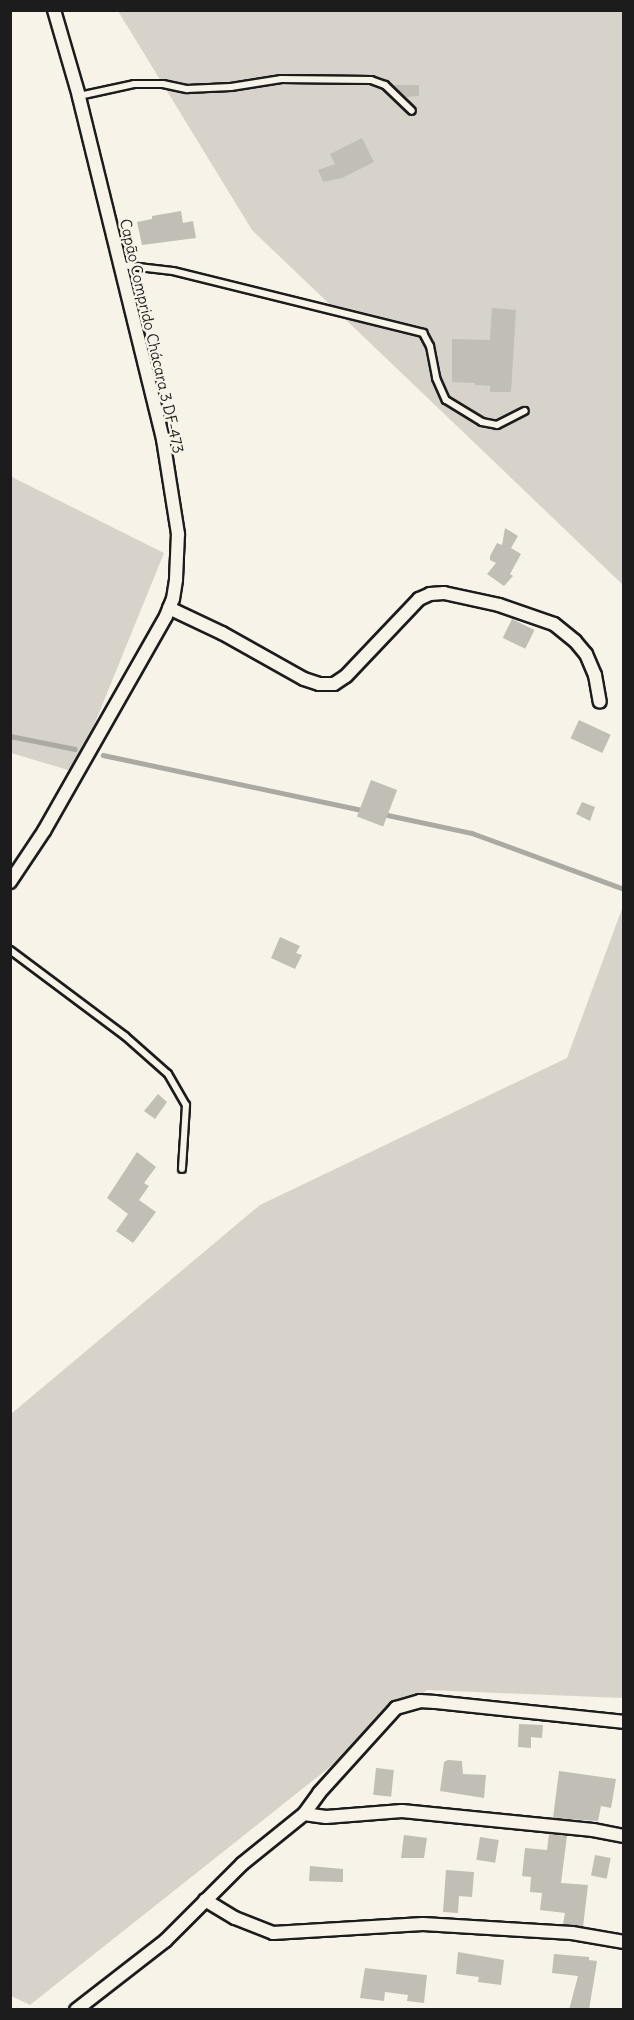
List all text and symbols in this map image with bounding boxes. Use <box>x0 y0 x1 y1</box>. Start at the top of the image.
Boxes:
street label: Capão Comprido Chácara 3 DF-473 <box>116 217 188 455</box>

